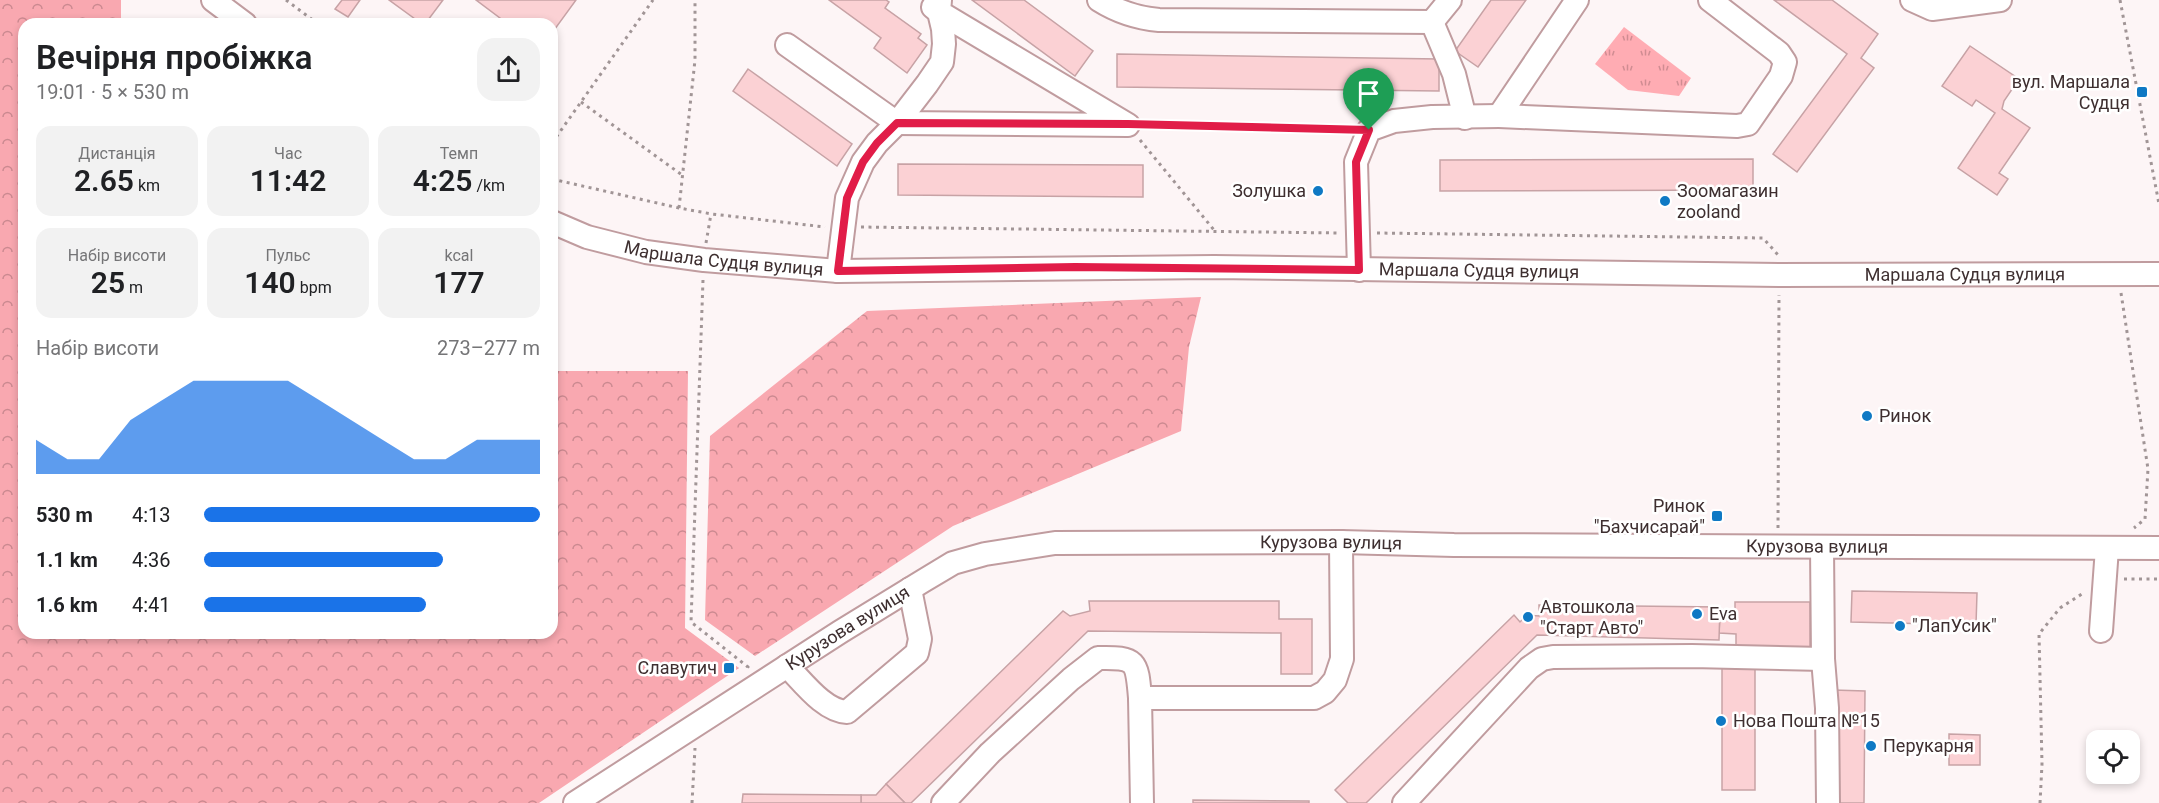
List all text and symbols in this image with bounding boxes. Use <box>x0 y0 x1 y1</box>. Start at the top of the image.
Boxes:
text: Вечірня пробіжка <box>36 38 312 77</box>
button: share <box>477 38 540 101</box>
pin <box>1343 68 1394 130</box>
place label: вул. Маршала Судця <box>2012 71 2130 113</box>
icon: arrive <box>1352 77 1385 110</box>
text: 19:01 · 5 × 530 m <box>36 80 189 104</box>
marker: вул. Маршала Судця <box>2135 85 2149 99</box>
text: Дистанція <box>78 144 156 163</box>
text: Час <box>274 144 302 163</box>
text: Темп <box>440 144 478 163</box>
text: 2.65 <box>74 163 134 198</box>
text: 11:42 <box>250 163 326 198</box>
text: 4:25 <box>413 163 472 198</box>
text: km <box>134 176 160 195</box>
text: /km <box>472 176 505 195</box>
place label: Золушка <box>1232 180 1306 201</box>
place label: Зоомагазин zooland <box>1677 180 1779 222</box>
marker: Золушка <box>1311 184 1325 198</box>
marker: Зоомагазин zooland <box>1658 194 1672 208</box>
street label: Маршала Судця вулиця <box>622 236 824 280</box>
text: Набір висоти <box>68 246 166 265</box>
text: Пульс <box>266 246 310 265</box>
text: kcal <box>445 246 473 265</box>
street label: Маршала Судця вулиця <box>1379 258 1579 282</box>
street label: Маршала Судця вулиця <box>1865 263 2065 285</box>
text: 25 <box>91 265 125 300</box>
text: 140 <box>244 265 296 300</box>
text: 177 <box>433 265 485 300</box>
text: m <box>125 278 143 297</box>
text: bpm <box>296 278 332 297</box>
text: Набір висоти <box>36 336 159 360</box>
text: 273–277 m <box>437 336 540 360</box>
place label: Ринок <box>1879 405 1931 426</box>
marker: Ринок <box>1860 409 1874 423</box>
place label: Ринок "Бахчисарай" <box>1594 495 1705 537</box>
text: 530 m <box>36 503 93 527</box>
text: 4:13 <box>132 503 171 527</box>
marker: Ринок "Бахчисарай" <box>1710 509 1724 523</box>
street label: Курузова вулиця <box>1260 531 1402 554</box>
street label: Курузова вулиця <box>1746 535 1888 557</box>
text: 1.1 km <box>36 548 98 572</box>
text: 4:36 <box>132 548 171 572</box>
street label: Курузова вулиця <box>782 581 913 674</box>
text: 1.6 km <box>36 593 98 617</box>
text: 4:41 <box>132 593 171 617</box>
place label: Автошкола "Старт Авто" <box>1540 596 1643 638</box>
place label: Eva <box>1709 603 1737 624</box>
marker: Eva <box>1690 607 1704 621</box>
marker: Автошкола "Старт Авто" <box>1521 610 1535 624</box>
place label: "ЛапУсик" <box>1912 615 1997 636</box>
marker: "ЛапУсик" <box>1893 619 1907 633</box>
place label: Славутич <box>638 657 717 678</box>
marker: Славутич <box>722 661 736 675</box>
place label: Нова Пошта №15 <box>1733 710 1880 731</box>
marker: Нова Пошта №15 <box>1714 714 1728 728</box>
map controls <box>2086 730 2140 784</box>
button: locate <box>2086 730 2140 784</box>
place label: Перукарня <box>1883 735 1974 756</box>
marker: Перукарня <box>1864 739 1878 753</box>

